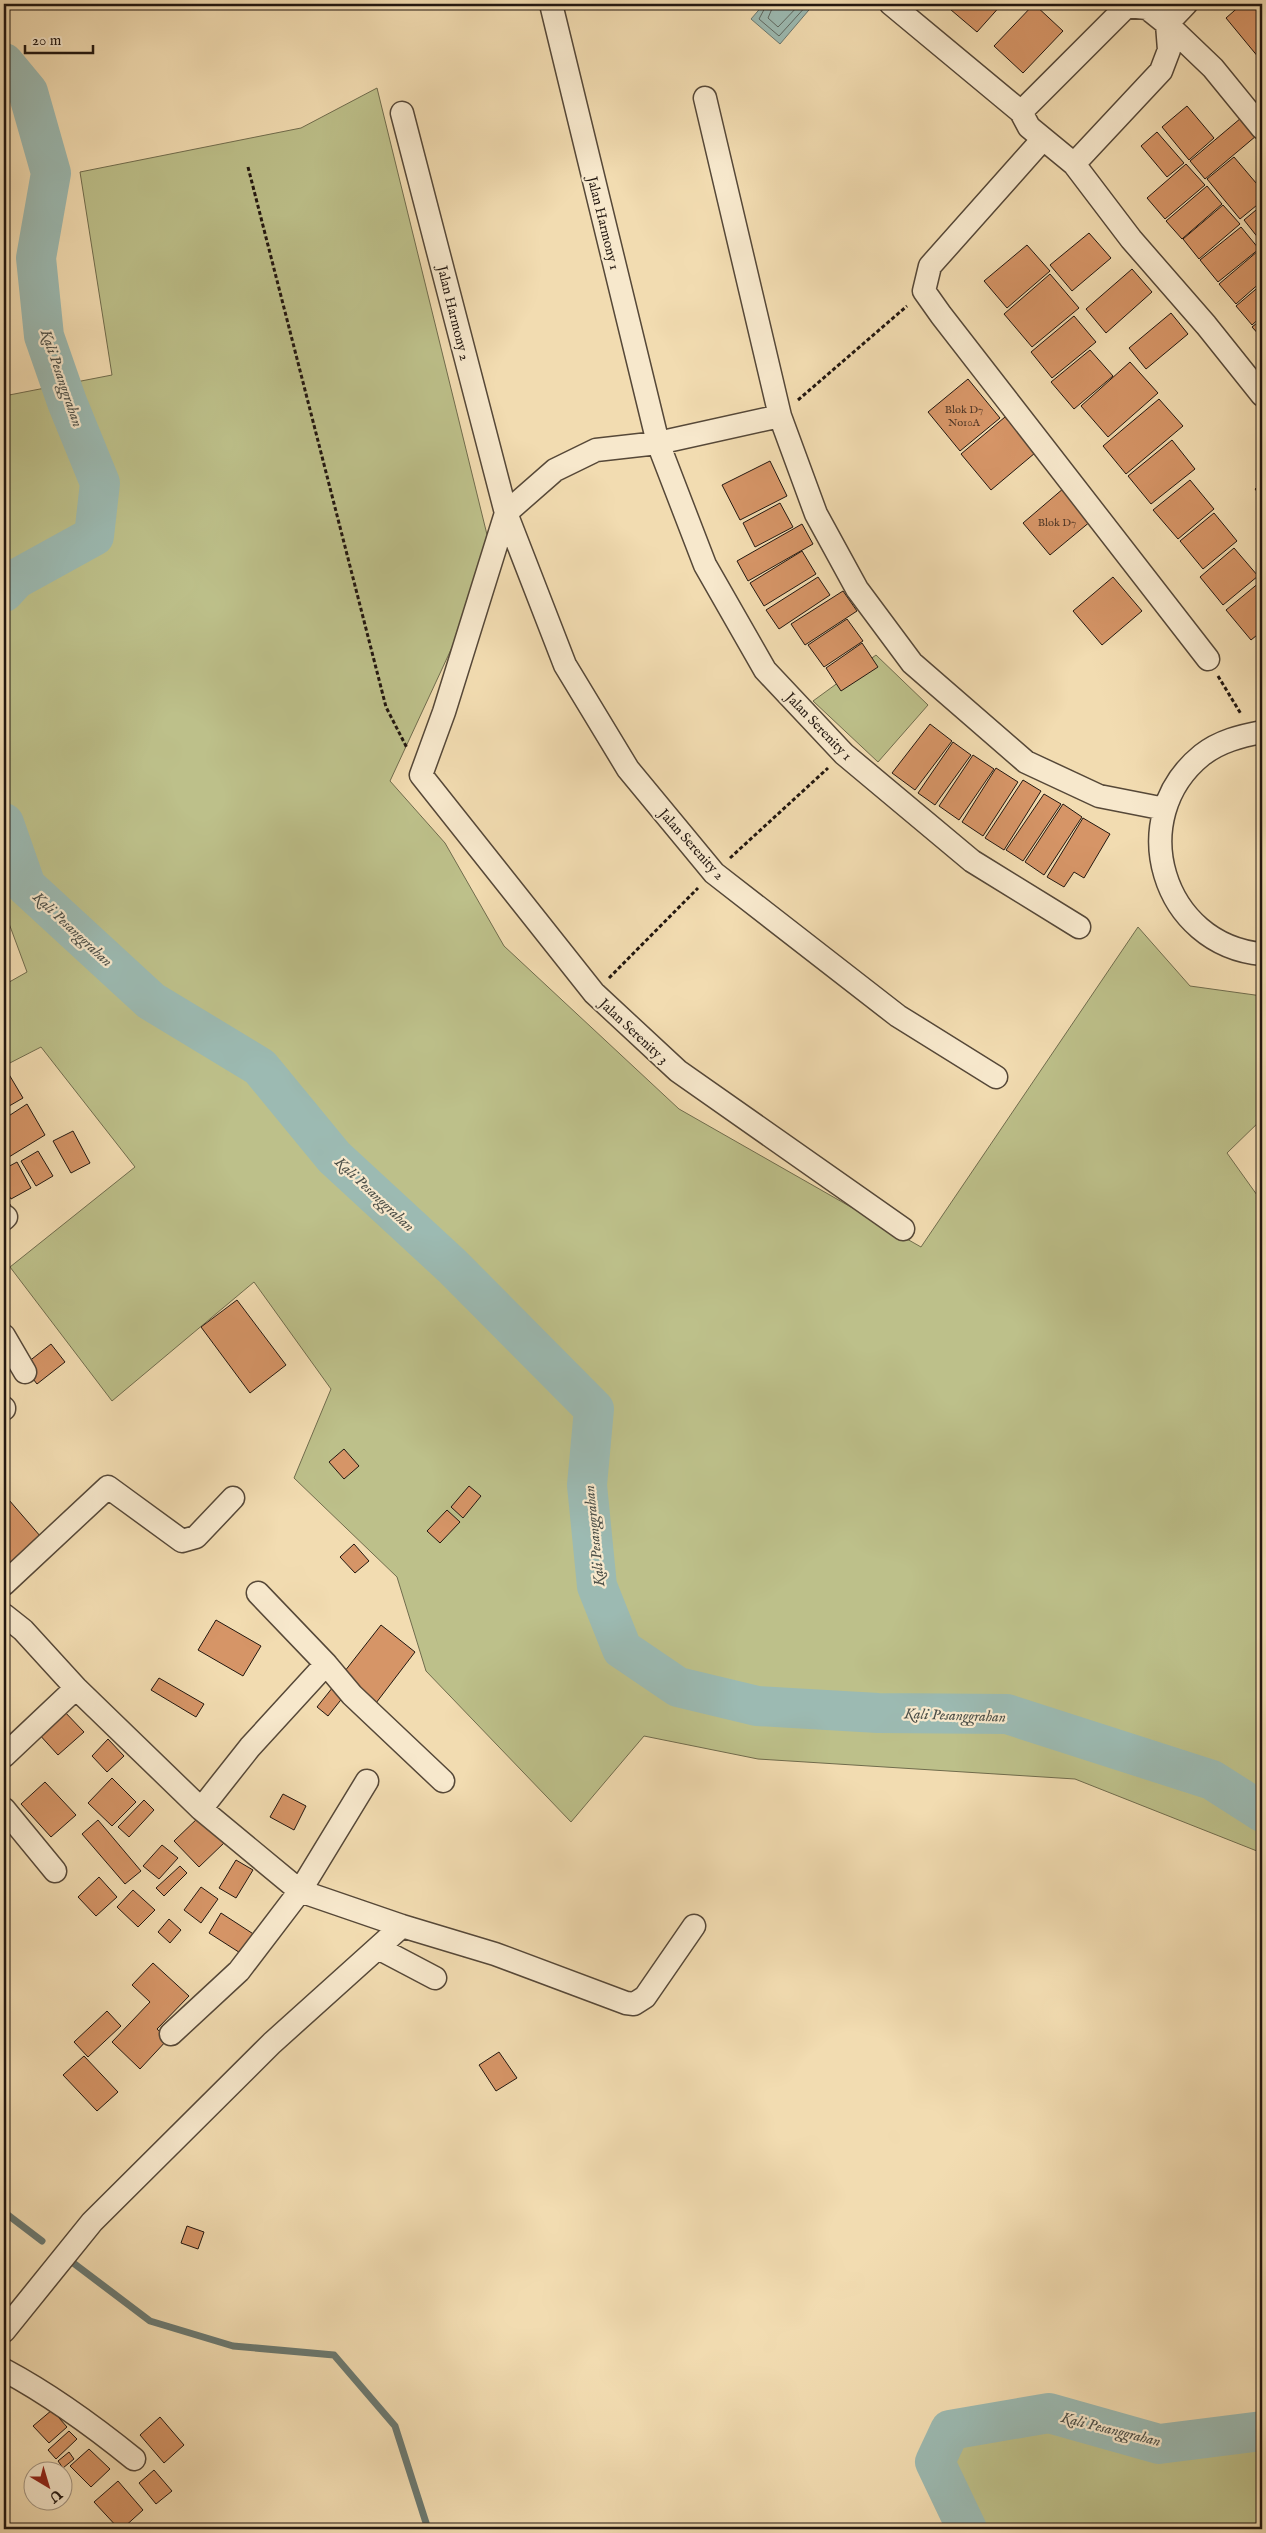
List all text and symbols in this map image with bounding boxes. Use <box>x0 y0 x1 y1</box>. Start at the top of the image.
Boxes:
scale bar <box>25 22 92 54</box>
text: 20 m <box>32 31 62 50</box>
street label: Jalan Harmony 1 <box>582 173 623 272</box>
street label: Jalan Harmony 2 <box>432 262 474 363</box>
water label: Kali Pesanggrahan <box>35 326 87 430</box>
house number: Blok D7 No10A <box>945 403 983 430</box>
house number: Blok D7 <box>1038 516 1076 530</box>
street label: Jalan Serenity 1 <box>780 687 855 765</box>
street label: Jalan Serenity 2 <box>653 804 728 884</box>
water label: Kali Pesanggrahan <box>28 887 116 972</box>
street label: Jalan Serenity 3 <box>593 994 672 1068</box>
water label: Kali Pesanggrahan <box>330 1152 418 1237</box>
water label: Kali Pesanggrahan <box>580 1484 610 1589</box>
water label: Kali Pesanggrahan <box>903 1704 1006 1728</box>
water label: Kali Pesanggrahan <box>1058 2408 1163 2452</box>
north arrow <box>22 2460 72 2510</box>
text: U <box>44 2484 66 2507</box>

